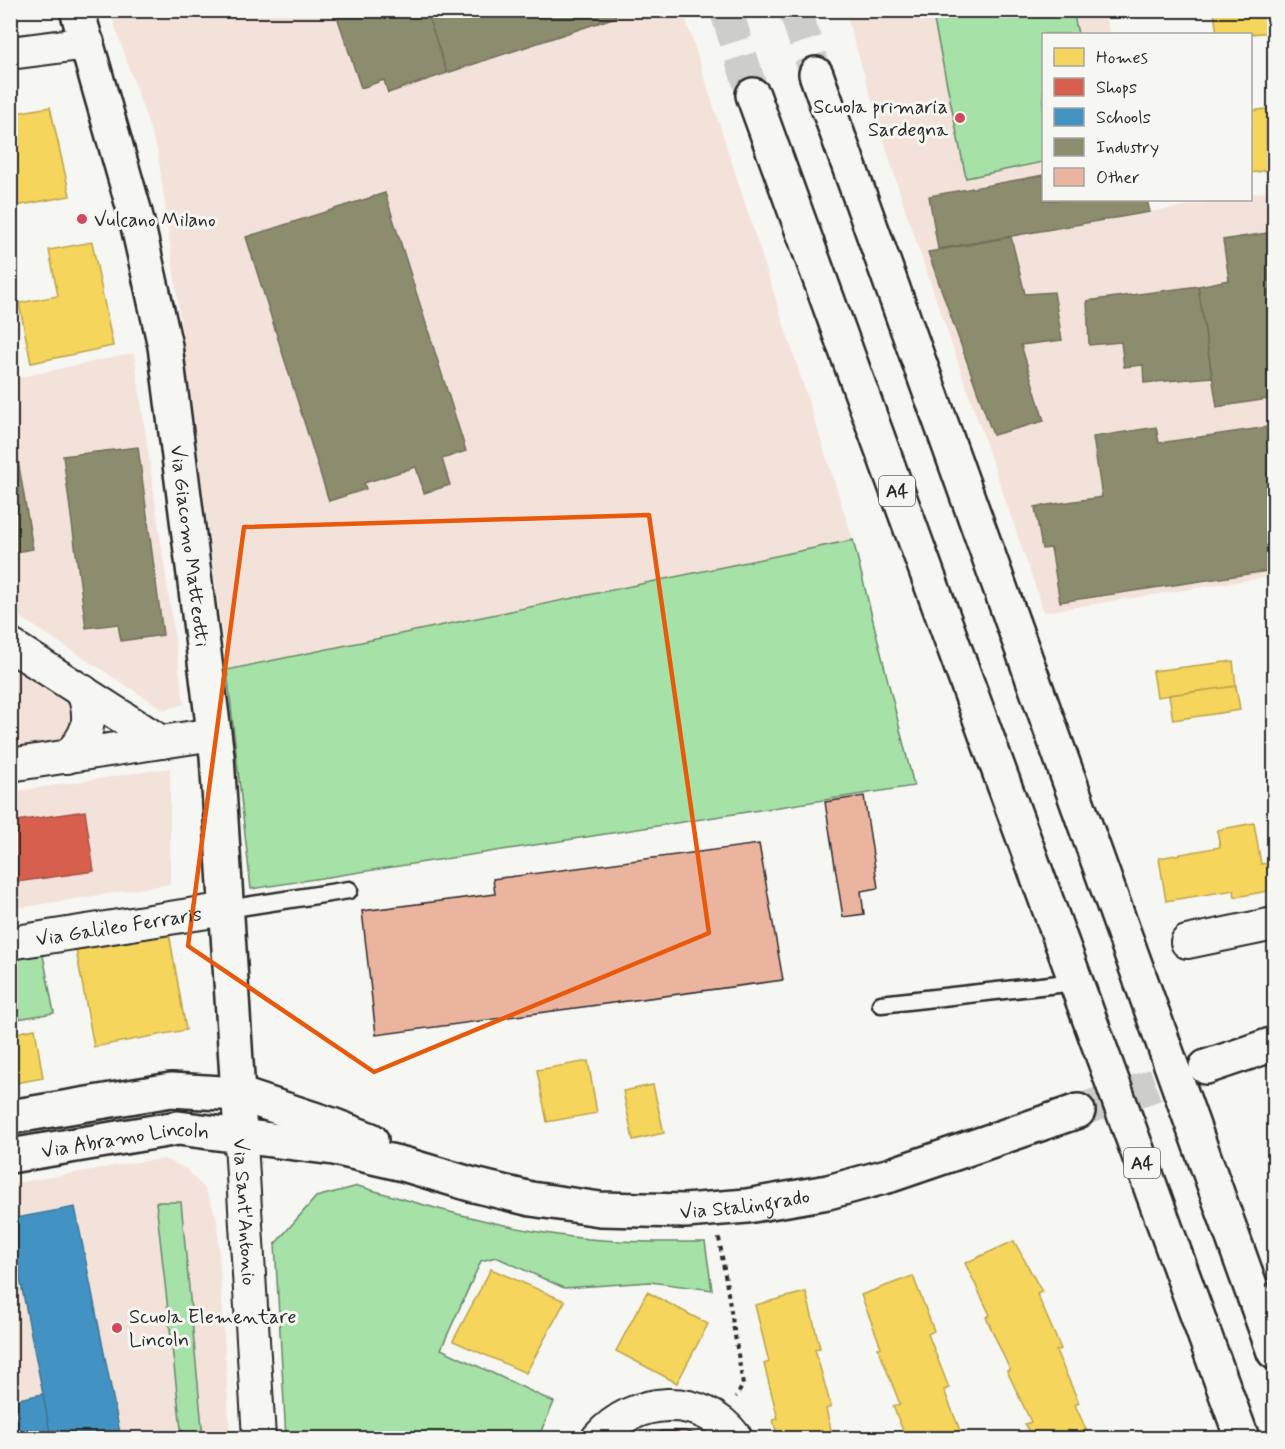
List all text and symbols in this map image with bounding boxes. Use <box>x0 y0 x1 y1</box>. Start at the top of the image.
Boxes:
legend <box>1042 33 1252 201</box>
text: Homes <box>1096 46 1148 70</box>
text: Shops <box>1096 76 1137 100</box>
place label: Scuola primaria Sardegna <box>813 94 949 144</box>
text: Schools <box>1096 106 1151 130</box>
marker: Scuola primaria Sardegna <box>953 111 967 125</box>
text: Industry <box>1096 136 1159 160</box>
text: Other <box>1096 166 1140 190</box>
place label: Vulcano Milano <box>94 207 216 234</box>
marker: Vulcano Milano <box>75 212 89 226</box>
street label: Via Giacomo Matteotti <box>163 444 215 649</box>
road number: A4 <box>879 476 915 506</box>
street label: Via Galileo Ferraris <box>34 901 204 954</box>
street label: Via Abramo Lincoln <box>39 1116 211 1166</box>
street label: Via Sant'Antonio <box>226 1138 262 1286</box>
road number: A4 <box>1124 1148 1160 1178</box>
street label: Via Stalingrado <box>679 1183 812 1226</box>
place label: Scuola Elementare Lincoln <box>129 1304 297 1354</box>
marker: Scuola Elementare Lincoln <box>110 1321 124 1335</box>

